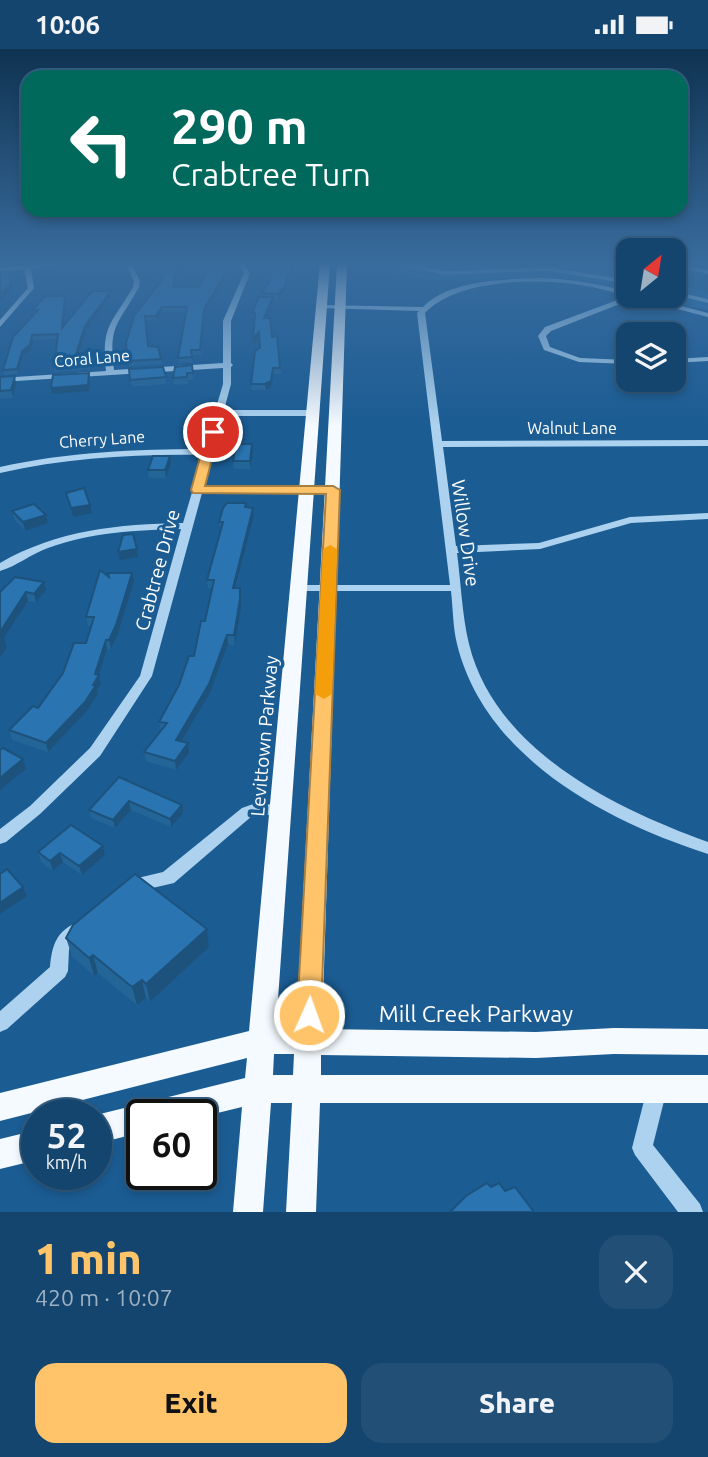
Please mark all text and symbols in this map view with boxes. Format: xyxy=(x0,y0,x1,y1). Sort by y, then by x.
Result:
text: 10:06 xyxy=(35,10,100,39)
icon: left xyxy=(56,98,147,189)
text: 290 m xyxy=(171,98,308,153)
text: Crabtree Turn xyxy=(171,156,371,192)
north arrow xyxy=(616,238,686,308)
map controls xyxy=(616,238,686,392)
button: layers xyxy=(616,322,686,392)
street label: Coral Lane xyxy=(54,346,130,370)
pin xyxy=(183,402,243,462)
icon: arrive xyxy=(194,413,232,451)
street label: Walnut Lane xyxy=(527,419,617,437)
street label: Cherry Lane xyxy=(58,427,146,451)
street label: Willow Drive xyxy=(448,478,484,588)
street label: Crabtree Drive xyxy=(130,507,184,633)
street label: Levittown Parkway xyxy=(246,655,282,817)
position arrow xyxy=(272,978,346,1052)
street label: Mill Creek Parkway xyxy=(379,1001,573,1026)
speed limit sign: 60 xyxy=(126,1099,217,1190)
text: 52 xyxy=(47,1115,86,1155)
text: km/h xyxy=(46,1152,87,1172)
text: 1 min xyxy=(35,1235,142,1282)
button: close xyxy=(599,1235,673,1309)
text: 420 m · 10:07 xyxy=(35,1285,173,1310)
button: Exit xyxy=(35,1363,347,1443)
button: Share xyxy=(361,1363,673,1443)

